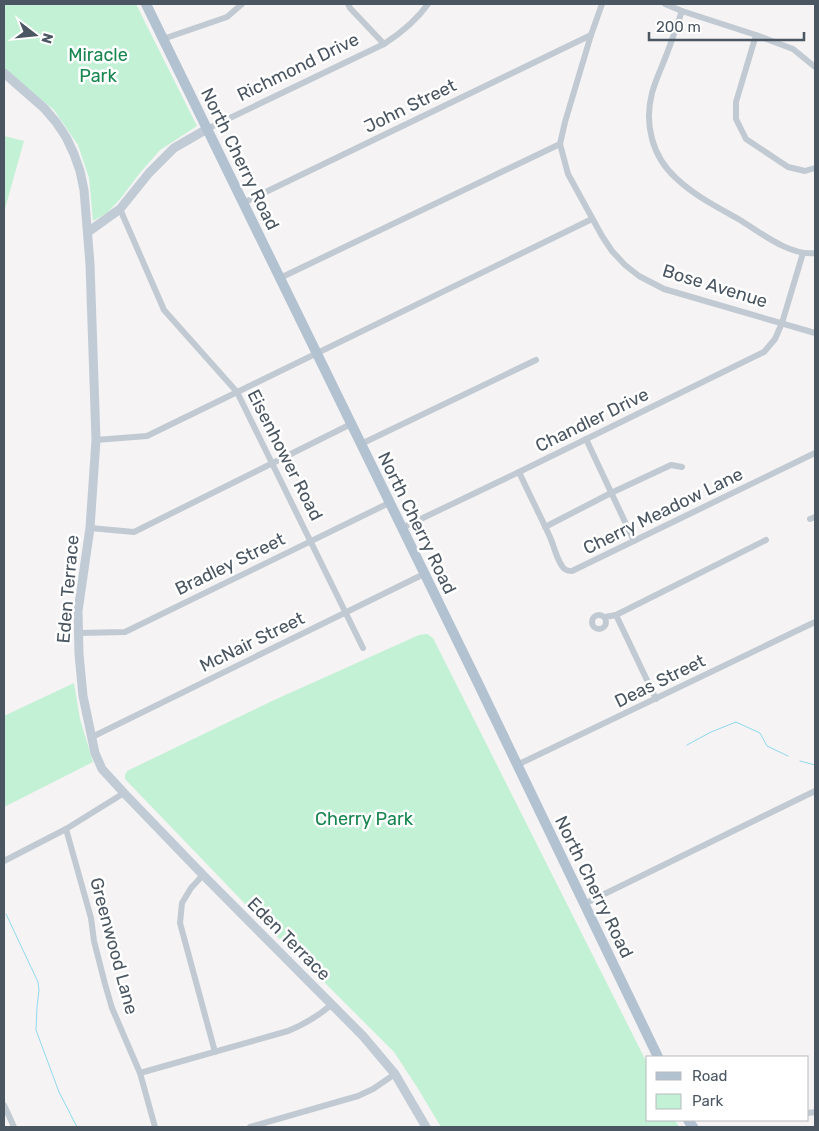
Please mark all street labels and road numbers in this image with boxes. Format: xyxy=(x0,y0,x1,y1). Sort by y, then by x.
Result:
street label: Richmond Drive xyxy=(234,28,362,106)
street label: John Street xyxy=(360,74,460,138)
street label: North Cherry Road xyxy=(196,84,284,234)
street label: Bose Avenue xyxy=(660,260,770,312)
street label: Chandler Drive xyxy=(532,383,652,457)
street label: Eisenhower Road xyxy=(242,386,328,524)
street label: North Cherry Road xyxy=(373,448,461,598)
street label: Cherry Meadow Lane xyxy=(579,463,747,559)
street label: Bradley Street xyxy=(172,528,288,600)
street label: Eden Terrace xyxy=(52,534,84,644)
street label: McNair Street xyxy=(196,607,308,677)
street label: Deas Street xyxy=(611,650,709,712)
street label: North Cherry Road xyxy=(550,812,638,962)
street label: Greenwood Lane xyxy=(85,875,143,1017)
street label: Eden Terrace xyxy=(243,893,335,985)

